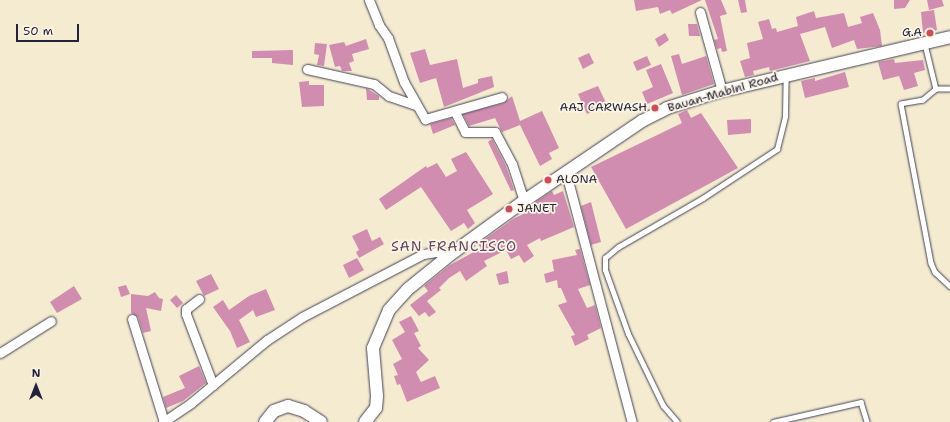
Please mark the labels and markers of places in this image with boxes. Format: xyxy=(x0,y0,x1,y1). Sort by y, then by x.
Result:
place label: G.A xyxy=(902,26,922,40)
marker: G.A xyxy=(925,28,935,38)
place label: AAJ CARWASH xyxy=(560,101,647,115)
marker: AAJ CARWASH xyxy=(650,103,660,113)
place label: ALONA xyxy=(556,173,597,187)
marker: ALONA xyxy=(543,175,553,185)
place label: JANET xyxy=(517,202,557,216)
marker: JANET xyxy=(504,204,514,214)

